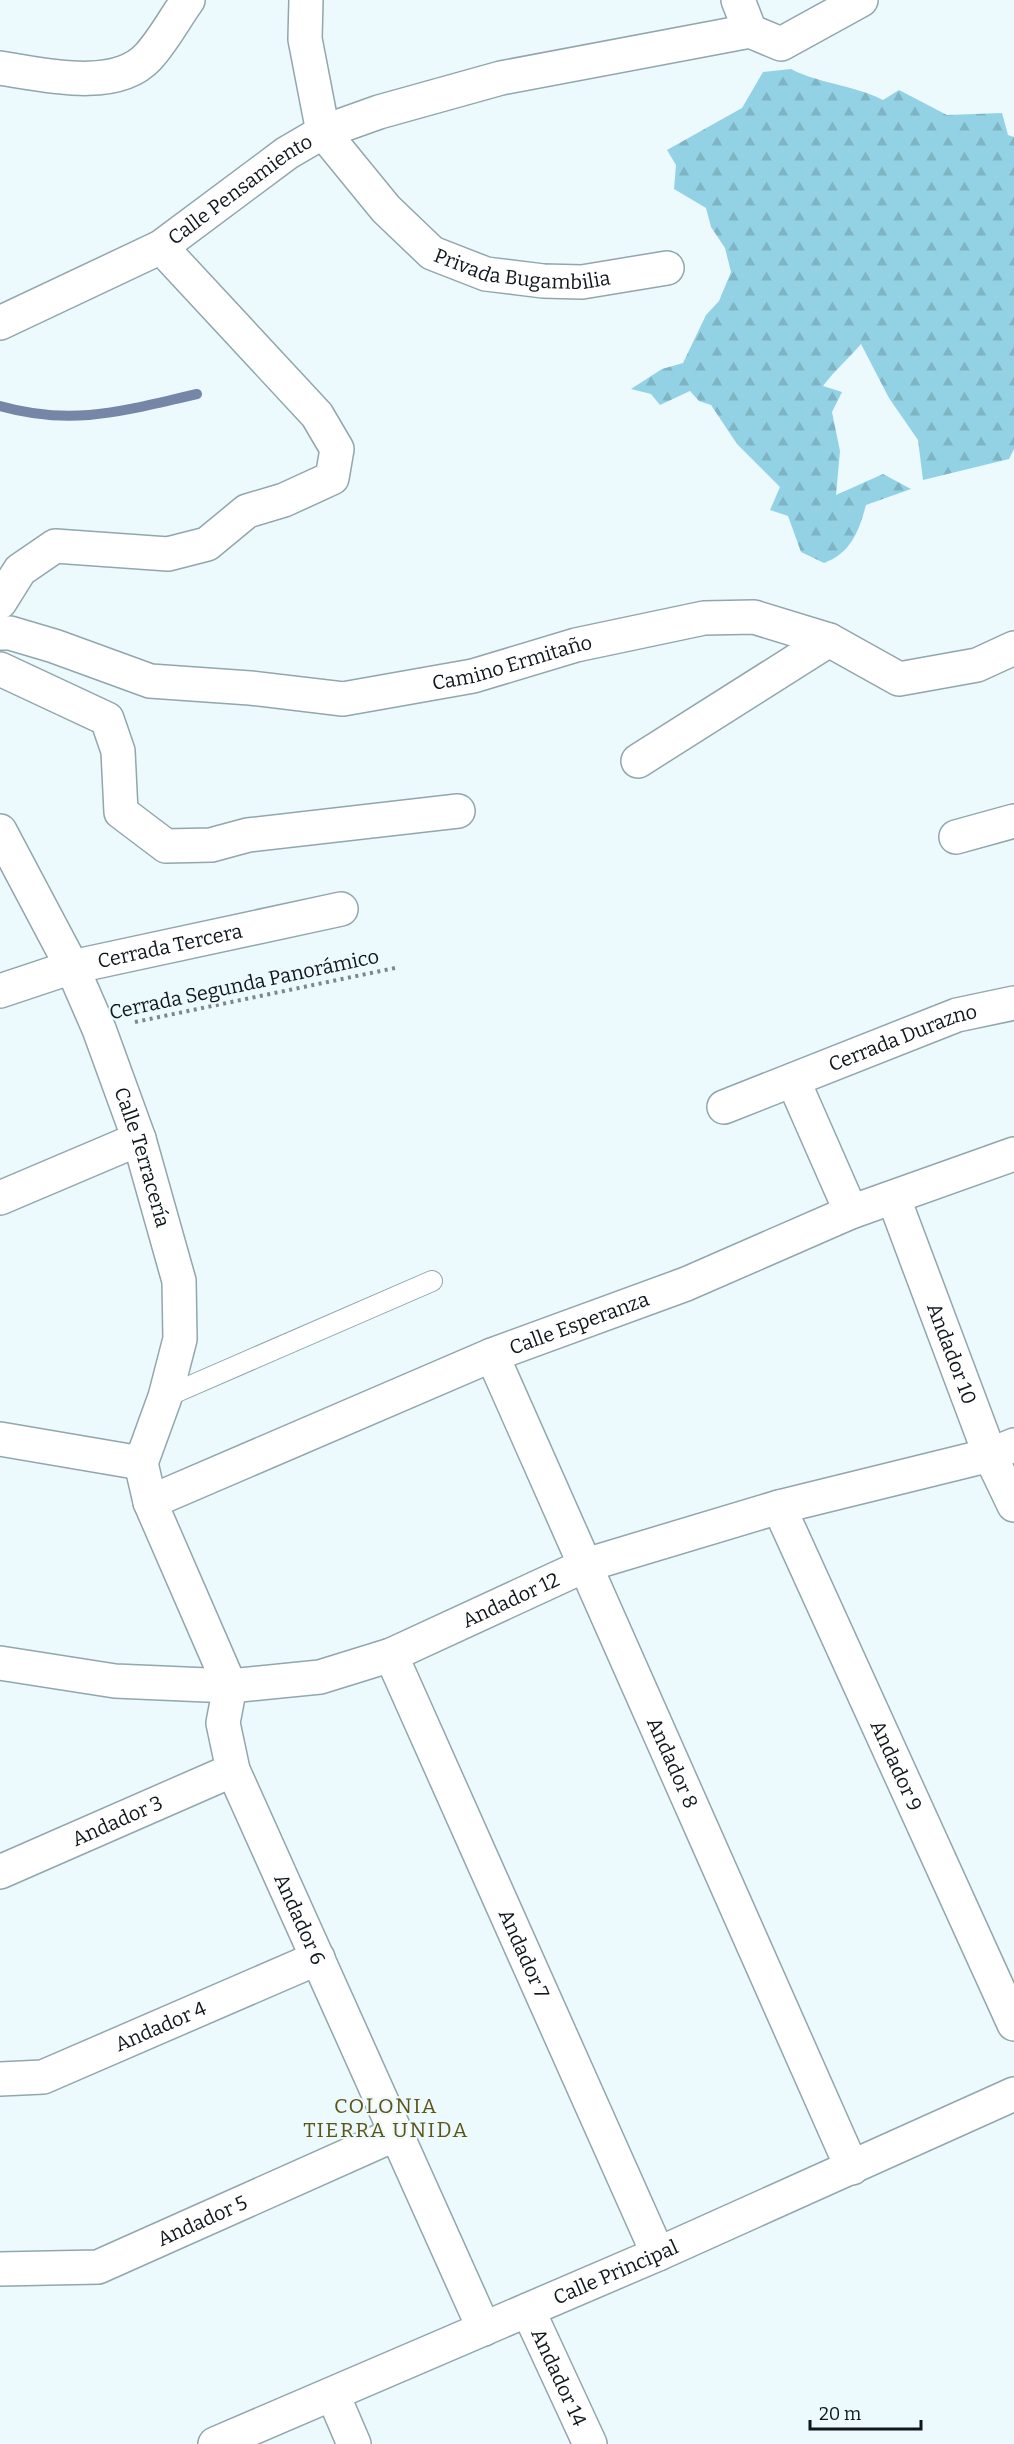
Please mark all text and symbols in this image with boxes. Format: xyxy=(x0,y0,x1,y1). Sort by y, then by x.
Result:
street label: Calle Pensamiento xyxy=(163,129,317,250)
street label: Privada Bugambilia xyxy=(431,243,612,294)
street label: Camino Ermitaño xyxy=(430,630,594,695)
street label: Cerrada Tercera xyxy=(95,919,245,973)
street label: Cerrada Segunda Panorámico xyxy=(107,944,381,1024)
street label: Cerrada Durazno xyxy=(825,999,979,1077)
street label: Calle Terracería xyxy=(109,1084,175,1230)
street label: Calle Esperanza xyxy=(506,1287,652,1360)
street label: Andador 10 xyxy=(922,1300,982,1407)
street label: Andador 12 xyxy=(458,1567,563,1633)
street label: Andador 8 xyxy=(642,1713,703,1812)
street label: Andador 9 xyxy=(866,1716,928,1815)
street label: Andador 3 xyxy=(68,1790,166,1851)
street label: Andador 6 xyxy=(269,1870,331,1968)
street label: Andador 7 xyxy=(494,1905,554,2002)
street label: Andador 4 xyxy=(111,1996,210,2056)
district label: COLONIA TIERRA UNIDA xyxy=(303,2093,469,2143)
street label: Andador 5 xyxy=(153,2190,251,2251)
street label: Calle Principal xyxy=(550,2234,682,2309)
street label: Andador 14 xyxy=(526,2324,592,2430)
scale bar xyxy=(810,2393,921,2431)
text: 20 m xyxy=(819,2403,861,2425)

